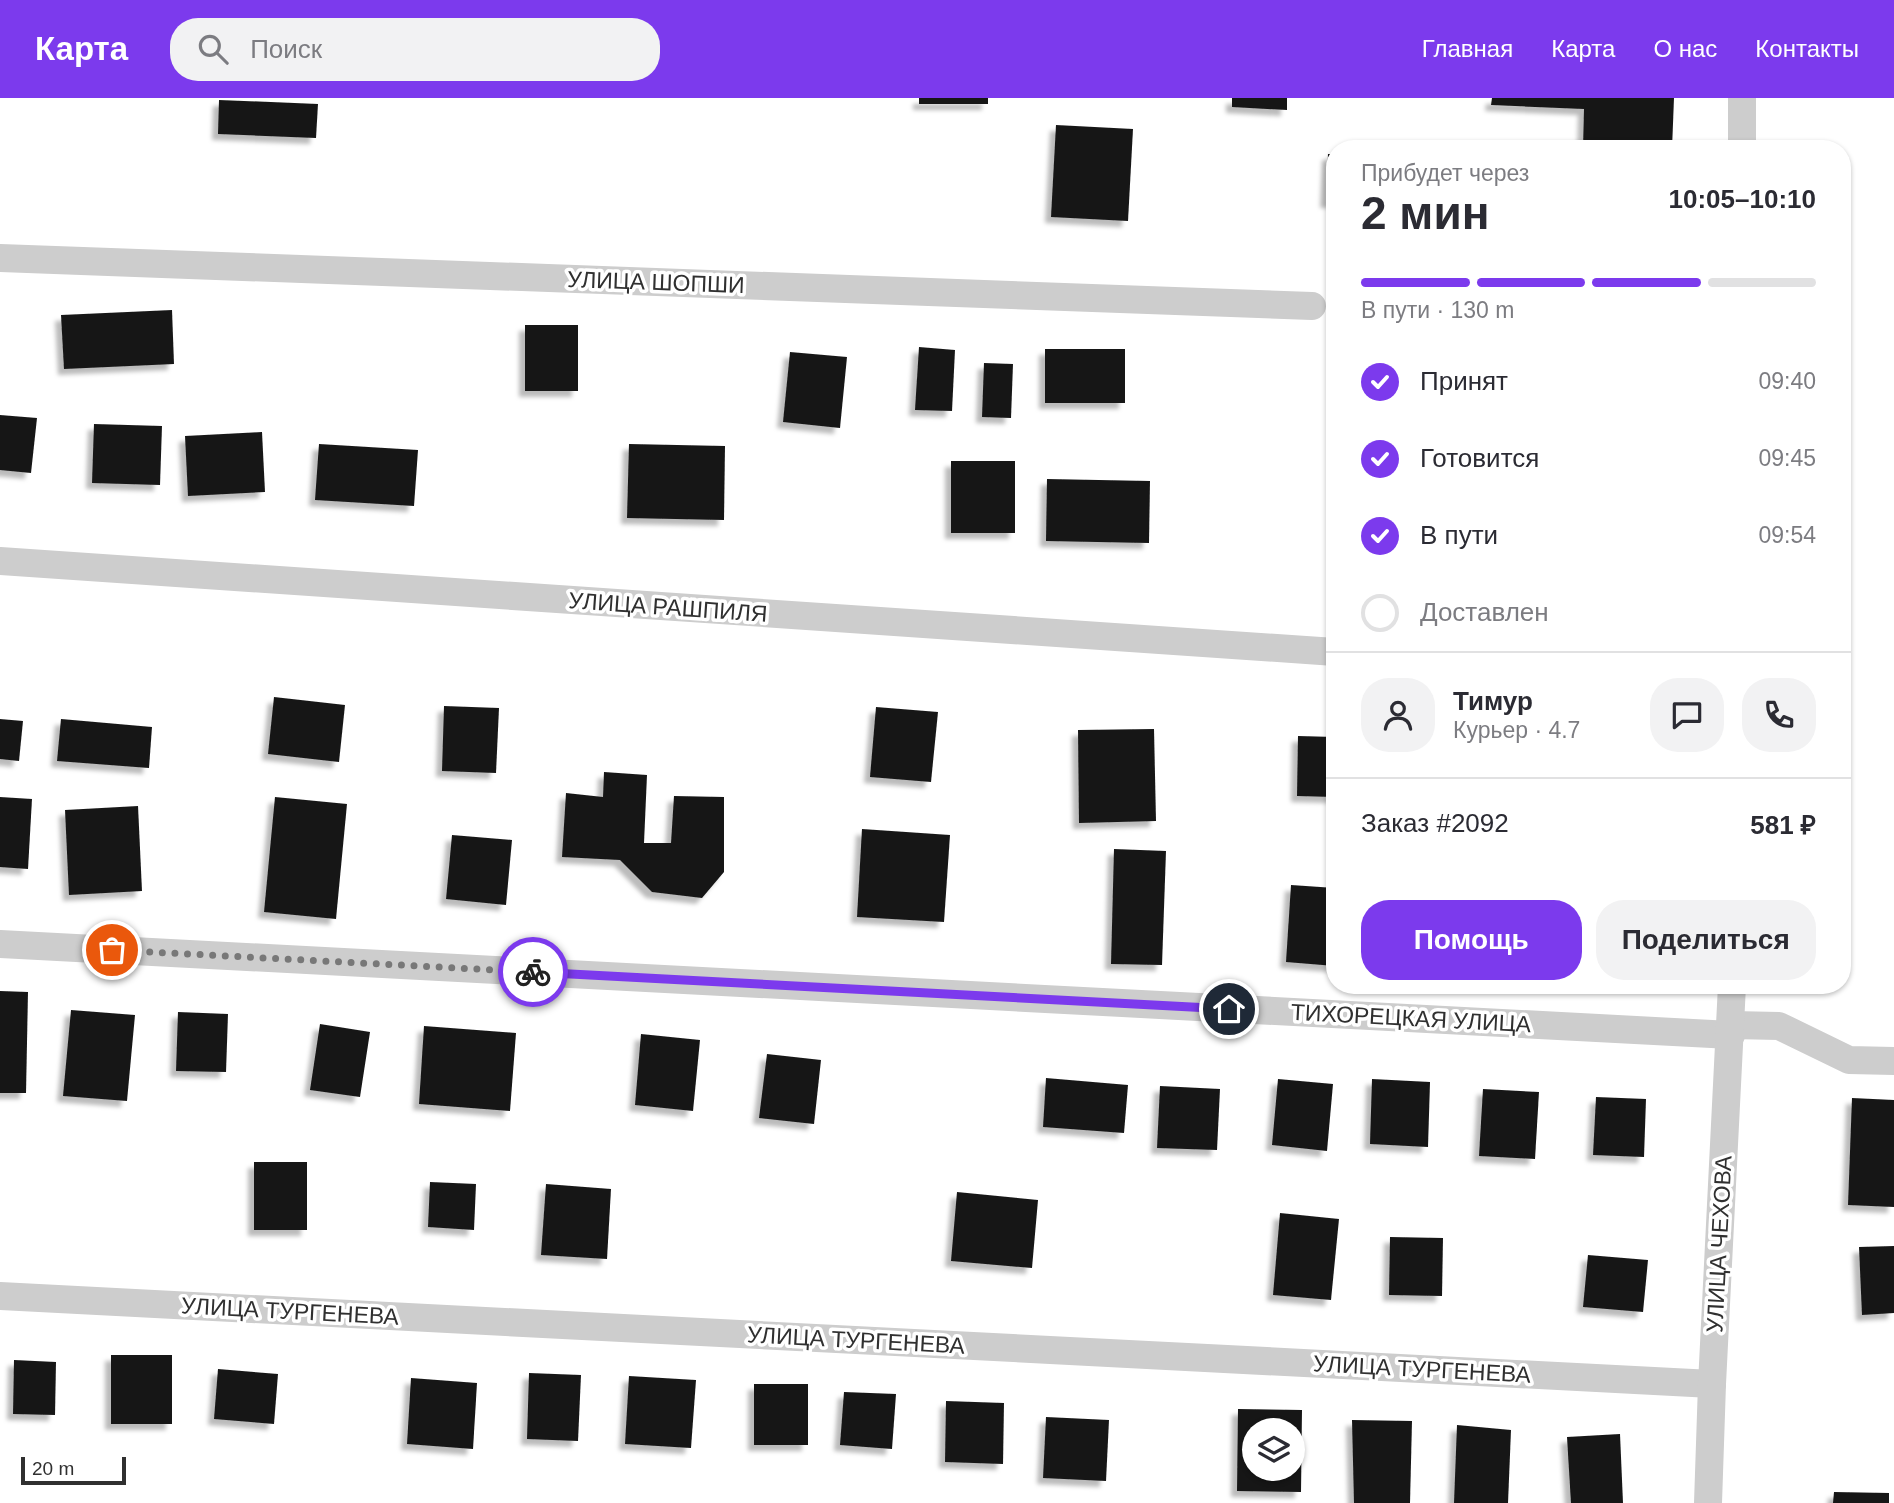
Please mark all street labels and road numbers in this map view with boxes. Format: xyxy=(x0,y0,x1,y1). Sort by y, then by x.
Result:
street label: УЛИЦА ШОПШИ xyxy=(567,266,745,298)
street label: УЛИЦА РАШПИЛЯ xyxy=(568,587,768,627)
street label: ТИХОРЕЦКАЯ УЛИЦА xyxy=(1290,999,1532,1037)
street label: УЛИЦА ЧЕХОВА xyxy=(1701,1154,1737,1333)
street label: УЛИЦА ТУРГЕНЕВА xyxy=(181,1292,400,1330)
street label: УЛИЦА ТУРГЕНЕВА xyxy=(747,1321,966,1359)
street label: УЛИЦА ТУРГЕНЕВА xyxy=(1313,1350,1532,1388)

